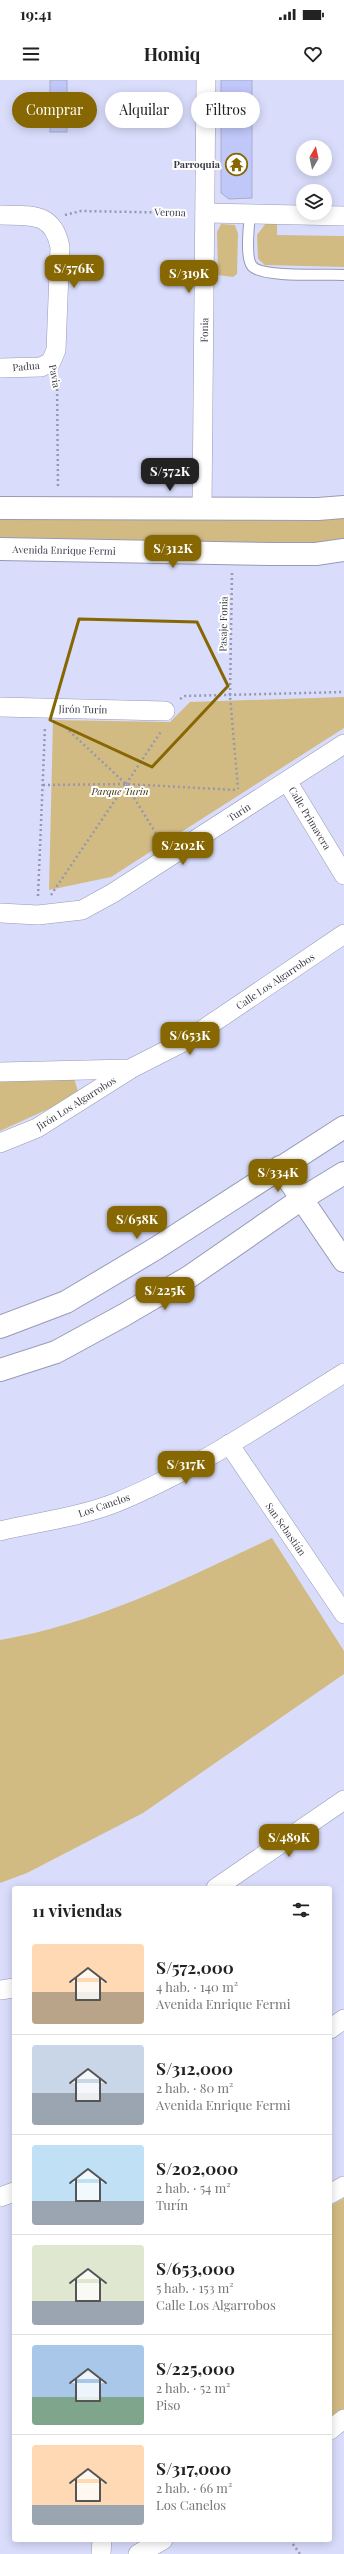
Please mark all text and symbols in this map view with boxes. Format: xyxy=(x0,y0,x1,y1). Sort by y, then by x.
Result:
text: 19:41 xyxy=(20,4,52,24)
text: Homiq xyxy=(144,42,200,66)
icon: menu xyxy=(20,43,42,65)
icon: heart xyxy=(302,43,324,65)
chip: Comprar xyxy=(12,92,97,128)
chip: Alquilar xyxy=(105,92,183,128)
chip: Filtros xyxy=(191,92,260,128)
north arrow xyxy=(296,140,332,176)
map controls xyxy=(296,140,332,220)
temple icon: Parroquia xyxy=(223,151,249,177)
place label: Parroquia xyxy=(173,157,221,171)
button: layers xyxy=(296,184,332,220)
street label: Verona xyxy=(153,205,186,219)
pin: S/576K xyxy=(41,255,107,289)
text: S/576K xyxy=(54,259,94,276)
pin: S/319K xyxy=(156,260,222,294)
text: S/319K xyxy=(169,264,209,281)
street label: Fonia xyxy=(197,317,211,343)
street label: Padua xyxy=(12,358,40,374)
street label: Pavia xyxy=(46,363,64,389)
pin: S/572K xyxy=(137,458,203,492)
text: S/572K xyxy=(150,462,190,479)
pin: S/312K xyxy=(140,535,206,569)
text: S/312K xyxy=(153,539,193,556)
street label: Avenida Enrique Fermi xyxy=(11,542,116,558)
street label: Pasaje Fonia xyxy=(216,596,230,652)
street label: Jirón Turín xyxy=(57,702,108,716)
park label: Parque Turin xyxy=(90,784,149,798)
street label: Calle Primavera xyxy=(286,784,334,852)
street label: Turín xyxy=(225,799,253,825)
pin: S/202K xyxy=(150,832,216,866)
text: S/202K xyxy=(161,836,205,853)
street label: Calle Los Algarrobos xyxy=(233,949,317,1013)
pin: S/653K xyxy=(157,1022,223,1056)
text: S/653K xyxy=(169,1026,211,1043)
street label: Jirón Los Algarrobos xyxy=(33,1073,118,1134)
pin: S/334K xyxy=(245,1159,311,1193)
text: S/334K xyxy=(258,1163,298,1180)
pin: S/658K xyxy=(104,1206,170,1240)
text: S/658K xyxy=(116,1210,158,1227)
pin: S/225K xyxy=(132,1277,198,1311)
text: S/225K xyxy=(145,1281,185,1298)
pin: S/317K xyxy=(153,1451,219,1485)
text: S/317K xyxy=(167,1455,205,1472)
street label: Los Canelos xyxy=(76,1490,132,1520)
street label: San Sebastián xyxy=(263,1500,309,1558)
pin: S/489K xyxy=(256,1824,322,1858)
text: S/489K xyxy=(268,1828,310,1845)
text: 11 viviendas xyxy=(32,1899,122,1921)
icon: filters xyxy=(290,1899,312,1921)
text: S/572,000 xyxy=(156,1956,234,1978)
icon: home xyxy=(64,1960,112,2008)
text: 4 hab. · 140 m² xyxy=(156,1978,238,1995)
text: Avenida Enrique Fermi xyxy=(156,1995,290,2012)
text: S/312,000 xyxy=(156,2057,233,2079)
icon: home xyxy=(64,2061,112,2109)
text: 2 hab. · 80 m² xyxy=(156,2079,233,2096)
text: Avenida Enrique Fermi xyxy=(156,2096,290,2113)
text: S/202,000 xyxy=(156,2157,238,2179)
icon: home xyxy=(64,2161,112,2209)
text: 2 hab. · 54 m² xyxy=(156,2179,231,2196)
text: Turín xyxy=(156,2196,188,2213)
text: S/653,000 xyxy=(156,2257,235,2279)
icon: home xyxy=(64,2261,112,2309)
text: 5 hab. · 153 m² xyxy=(156,2279,234,2296)
text: Calle Los Algarrobos xyxy=(156,2296,276,2313)
text: S/225,000 xyxy=(156,2357,235,2379)
icon: home xyxy=(64,2361,112,2409)
text: 2 hab. · 52 m² xyxy=(156,2379,231,2396)
text: Piso xyxy=(156,2396,180,2413)
text: S/317,000 xyxy=(156,2457,231,2479)
icon: home xyxy=(64,2461,112,2509)
text: 2 hab. · 66 m² xyxy=(156,2479,232,2496)
text: Los Canelos xyxy=(156,2496,226,2513)

